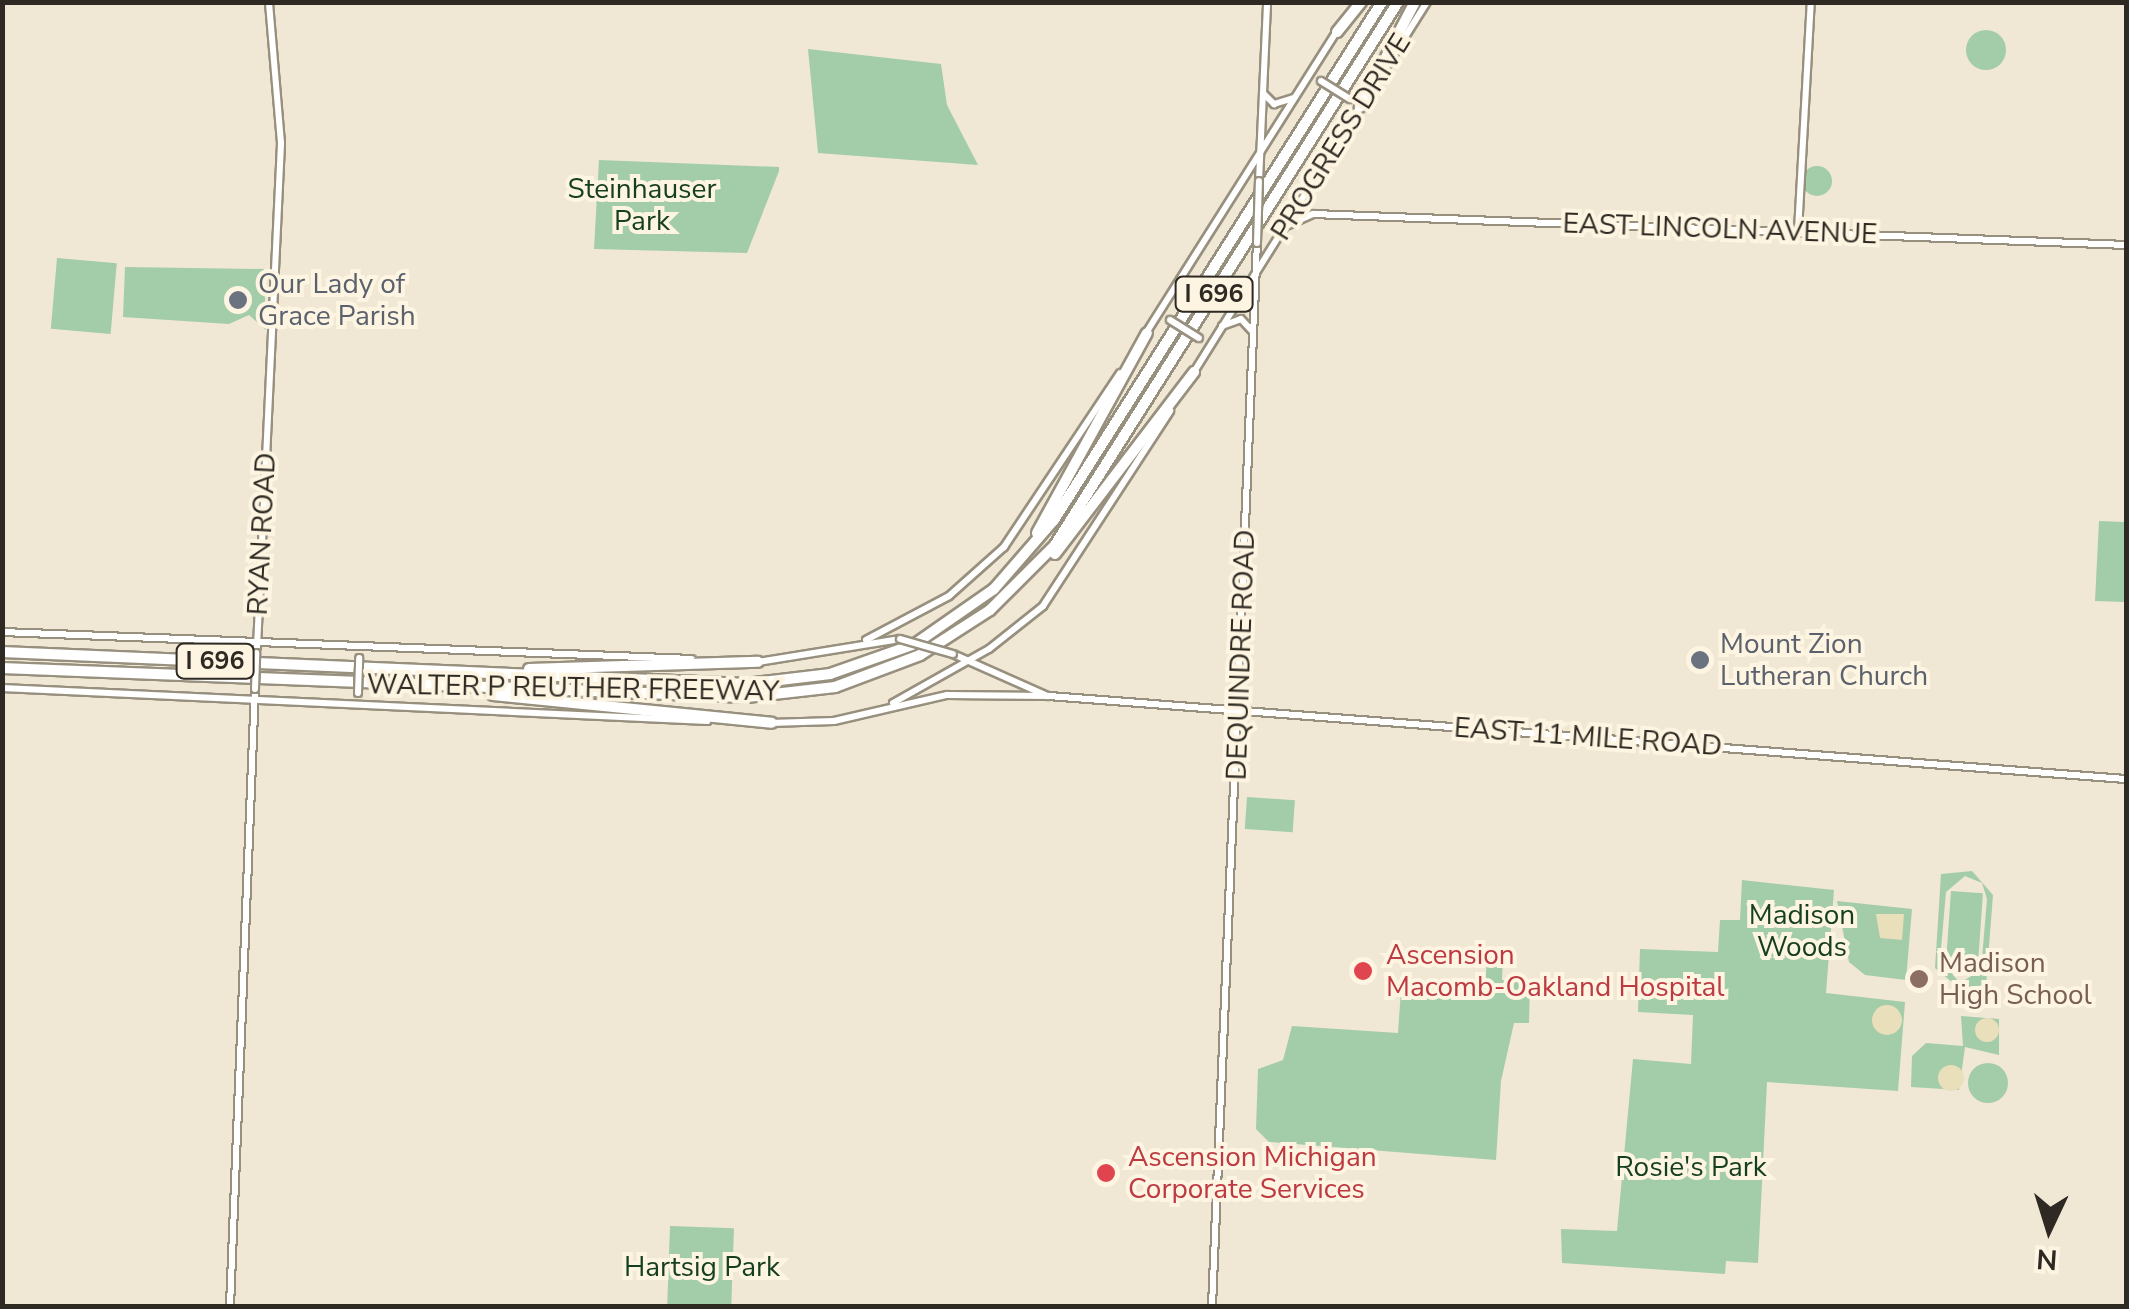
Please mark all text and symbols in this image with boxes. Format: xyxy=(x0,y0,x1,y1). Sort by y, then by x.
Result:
street label: PROGRESS DRIVE xyxy=(1264,28,1418,246)
park label: Steinhauser Park xyxy=(568,172,716,238)
street label: EAST LINCOLN AVENUE xyxy=(1562,207,1878,251)
place label: Our Lady of Grace Parish xyxy=(258,267,416,333)
road number: I 696 xyxy=(1174,274,1254,314)
marker: Our Lady of Grace Parish xyxy=(227,289,249,311)
street label: RYAN ROAD xyxy=(241,452,283,616)
street label: DEQUINDRE ROAD xyxy=(1220,529,1262,781)
place label: Mount Zion Lutheran Church xyxy=(1720,627,1928,693)
road number: I 696 xyxy=(175,641,255,681)
marker: Mount Zion Lutheran Church xyxy=(1689,649,1711,671)
street label: WALTER P REUTHER FREEWAY xyxy=(367,668,779,708)
street label: EAST 11 MILE ROAD xyxy=(1453,711,1723,763)
park label: Madison Woods xyxy=(1749,898,1855,964)
place label: Ascension Macomb-Oakland Hospital xyxy=(1386,938,1725,1004)
place label: Madison High School xyxy=(1939,946,2092,1012)
marker: Ascension Macomb-Oakland Hospital xyxy=(1350,958,1376,984)
marker: Madison High School xyxy=(1908,968,1930,990)
place label: Ascension Michigan Corporate Services xyxy=(1128,1140,1377,1206)
park label: Rosie's Park xyxy=(1615,1150,1767,1184)
marker: Ascension Michigan Corporate Services xyxy=(1093,1160,1119,1186)
north arrow xyxy=(1999,1179,2099,1279)
text: N xyxy=(2035,1239,2059,1279)
park label: Hartsig Park xyxy=(624,1250,780,1284)

